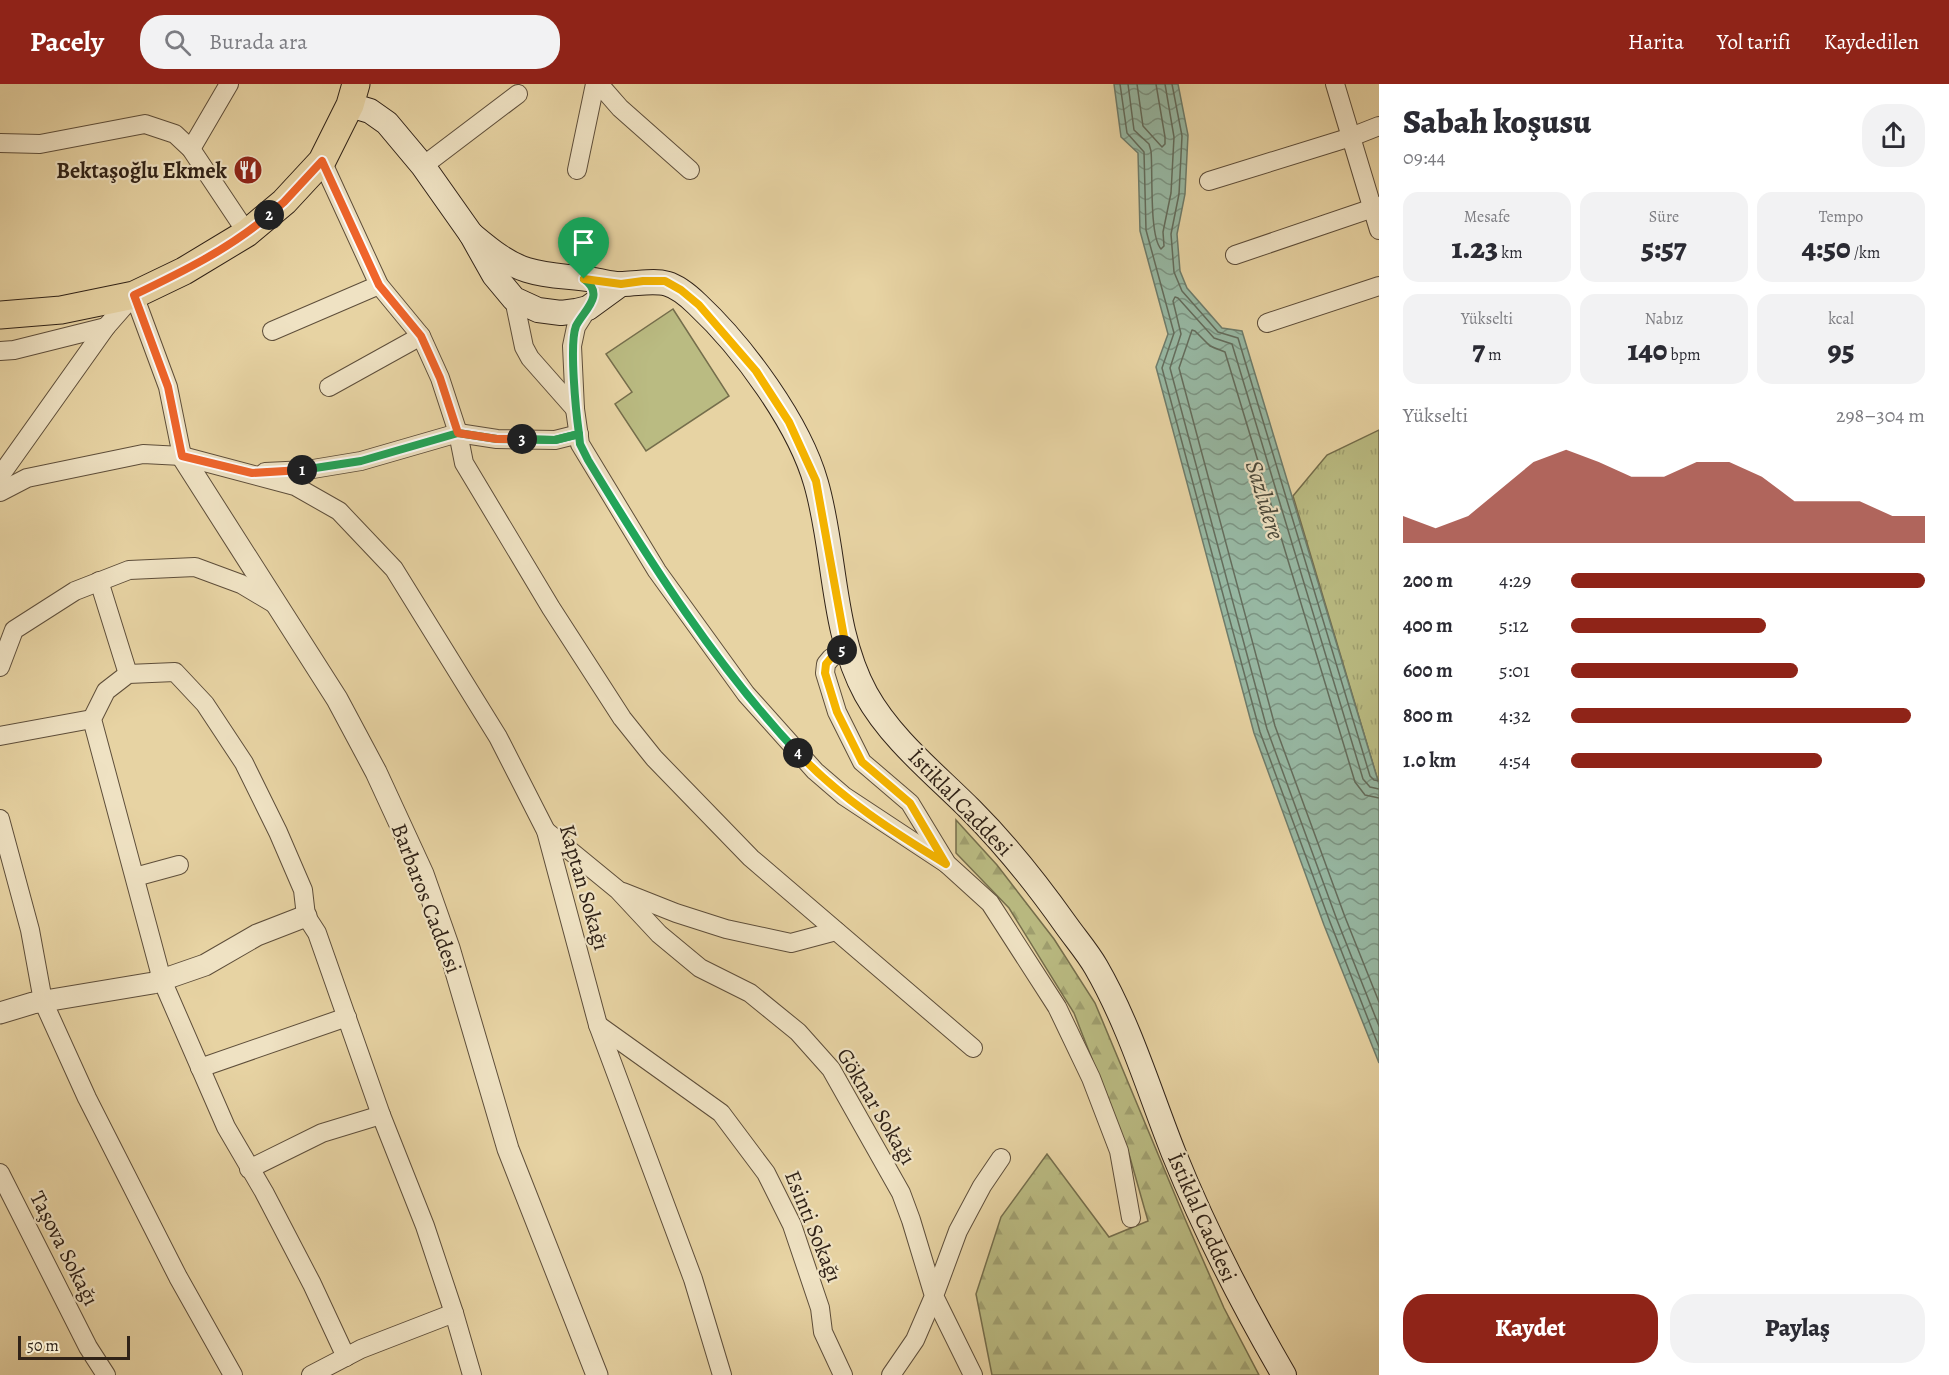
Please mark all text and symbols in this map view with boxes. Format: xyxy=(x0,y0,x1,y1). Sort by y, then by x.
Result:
search box xyxy=(140,15,560,69)
text: Pacely xyxy=(30,23,104,61)
icon: search xyxy=(161,26,194,59)
text: Burada ara xyxy=(209,27,308,57)
text: Harita xyxy=(1628,28,1684,56)
text: Yol tarifi xyxy=(1717,28,1791,56)
text: Kaydedilen xyxy=(1824,28,1919,56)
text: Sabah koşusu xyxy=(1403,99,1591,144)
button: share xyxy=(1862,104,1925,167)
text: 09:44 xyxy=(1403,144,1446,171)
restaurant icon: Bektaşoğlu Ekmek xyxy=(232,154,264,186)
place label: Bektaşoğlu Ekmek xyxy=(56,156,228,186)
pin: 2 xyxy=(254,200,284,230)
text: 2 xyxy=(265,204,273,226)
text: Mesafe xyxy=(1464,206,1510,228)
text: Süre xyxy=(1649,206,1679,228)
text: Tempo xyxy=(1819,206,1863,228)
pin xyxy=(558,217,609,279)
icon: arrive xyxy=(567,226,600,259)
text: 1.23 xyxy=(1452,228,1498,268)
text: 5:57 xyxy=(1641,228,1687,268)
text: 4:50 xyxy=(1802,228,1851,268)
text: km xyxy=(1498,242,1522,264)
text: /km xyxy=(1851,242,1880,264)
text: Yükselti xyxy=(1461,308,1513,330)
text: Nabız xyxy=(1645,308,1683,330)
text: kcal xyxy=(1828,308,1854,330)
text: 7 xyxy=(1472,330,1485,370)
text: 140 xyxy=(1627,330,1667,370)
text: 95 xyxy=(1828,330,1854,370)
text: m xyxy=(1485,344,1502,366)
text: bpm xyxy=(1667,344,1701,366)
text: Yükselti xyxy=(1403,402,1468,429)
text: 298–304 m xyxy=(1836,402,1925,429)
pin: 3 xyxy=(507,424,537,454)
text: 3 xyxy=(519,428,525,450)
pin: 1 xyxy=(287,455,317,485)
water label: Sazlıdere xyxy=(1238,457,1292,544)
text: 1 xyxy=(299,459,305,481)
text: 200 m xyxy=(1403,567,1453,594)
text: 4:29 xyxy=(1499,567,1531,594)
text: 400 m xyxy=(1403,612,1453,639)
text: 5:12 xyxy=(1499,612,1529,639)
pin: 5 xyxy=(827,635,857,665)
text: 5 xyxy=(839,639,845,661)
text: 600 m xyxy=(1403,657,1453,684)
text: 5:01 xyxy=(1499,657,1530,684)
text: 800 m xyxy=(1403,702,1453,729)
text: 4:32 xyxy=(1499,702,1531,729)
pin: 4 xyxy=(783,738,813,768)
text: 4 xyxy=(794,742,802,764)
street label: İstiklal Caddesi xyxy=(901,742,1019,863)
text: 1.0 km xyxy=(1403,747,1456,774)
text: 4:54 xyxy=(1499,747,1530,774)
street label: Barbaros Caddesi xyxy=(384,819,468,978)
street label: Kaptan Sokağı xyxy=(552,821,616,954)
street label: Göknar Sokağı xyxy=(829,1042,923,1171)
street label: İstiklal Caddesi xyxy=(1160,1148,1244,1287)
street label: Esinti Sokağı xyxy=(777,1166,849,1287)
street label: Taşova Sokağı xyxy=(22,1186,106,1311)
button: Kaydet xyxy=(1403,1294,1658,1363)
button: Paylaş xyxy=(1670,1294,1925,1363)
scale bar xyxy=(18,1333,130,1360)
text: 50 m xyxy=(27,1335,59,1357)

